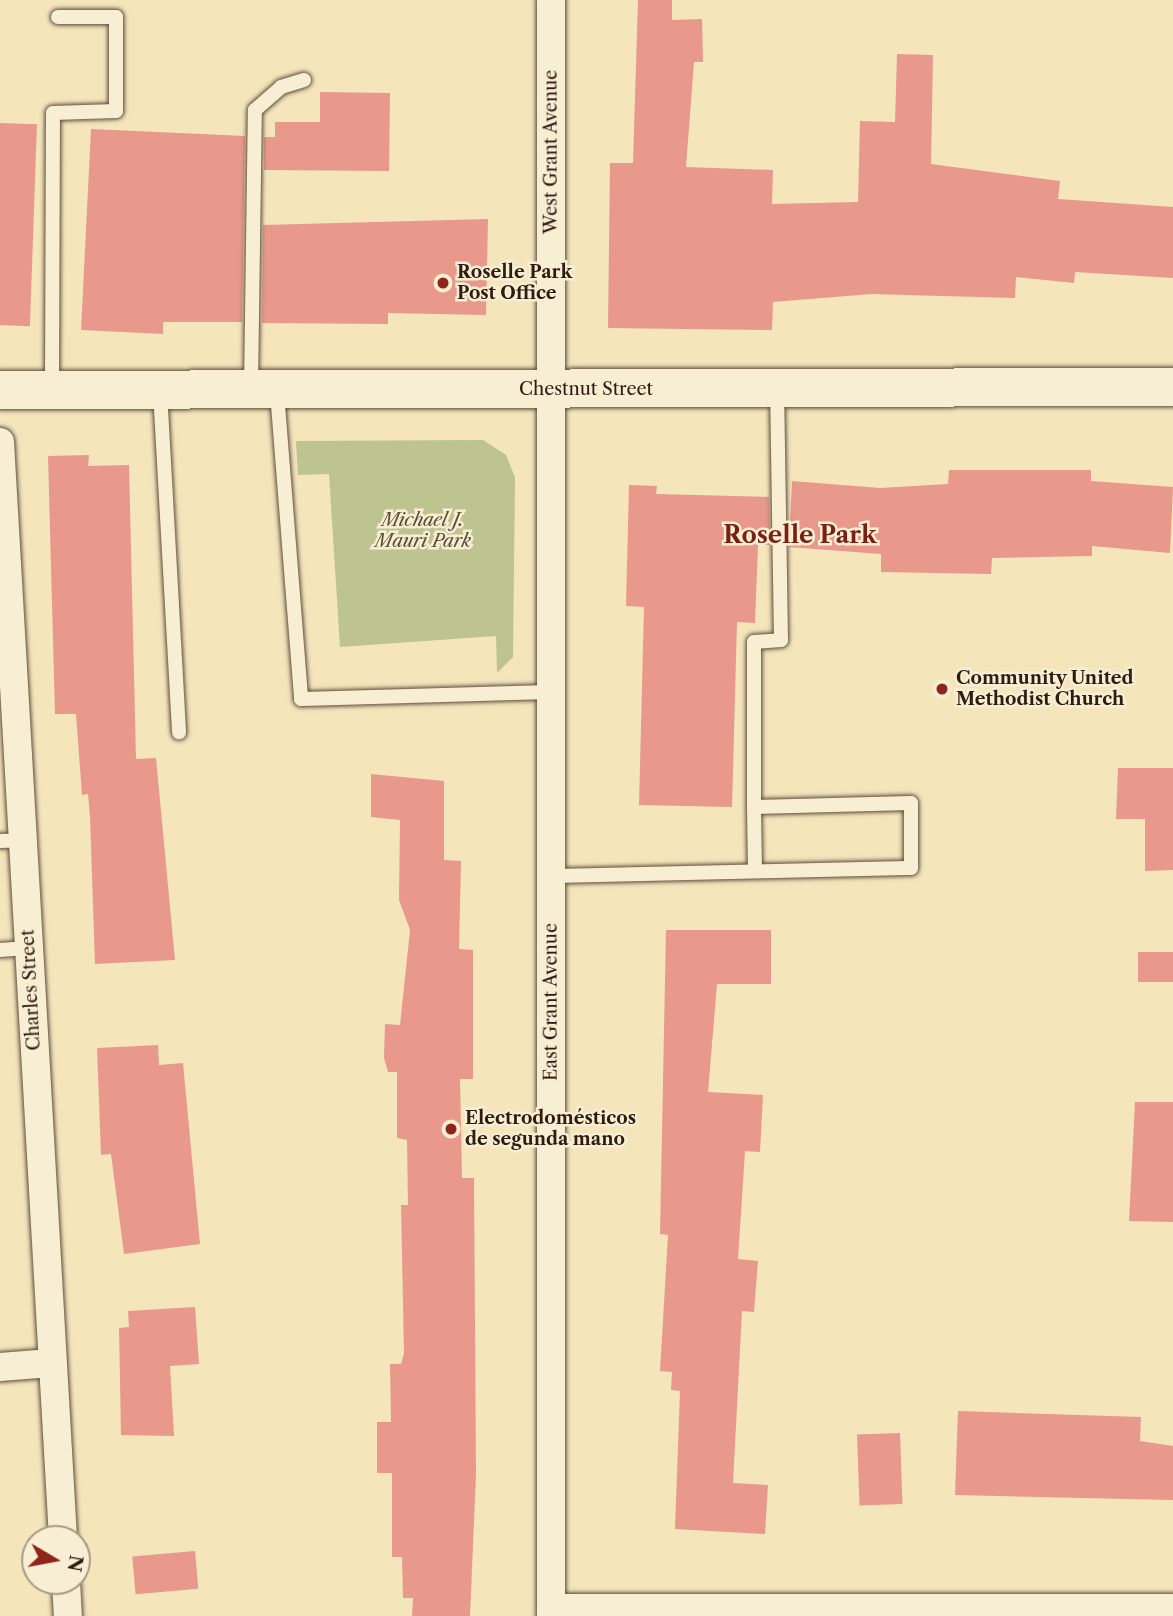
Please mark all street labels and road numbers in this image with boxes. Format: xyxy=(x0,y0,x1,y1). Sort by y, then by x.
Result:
street label: West Grant Avenue xyxy=(540,69,562,235)
street label: Chestnut Street xyxy=(519,378,653,400)
street label: East Grant Avenue xyxy=(540,923,562,1081)
street label: Charles Street xyxy=(17,929,45,1051)

